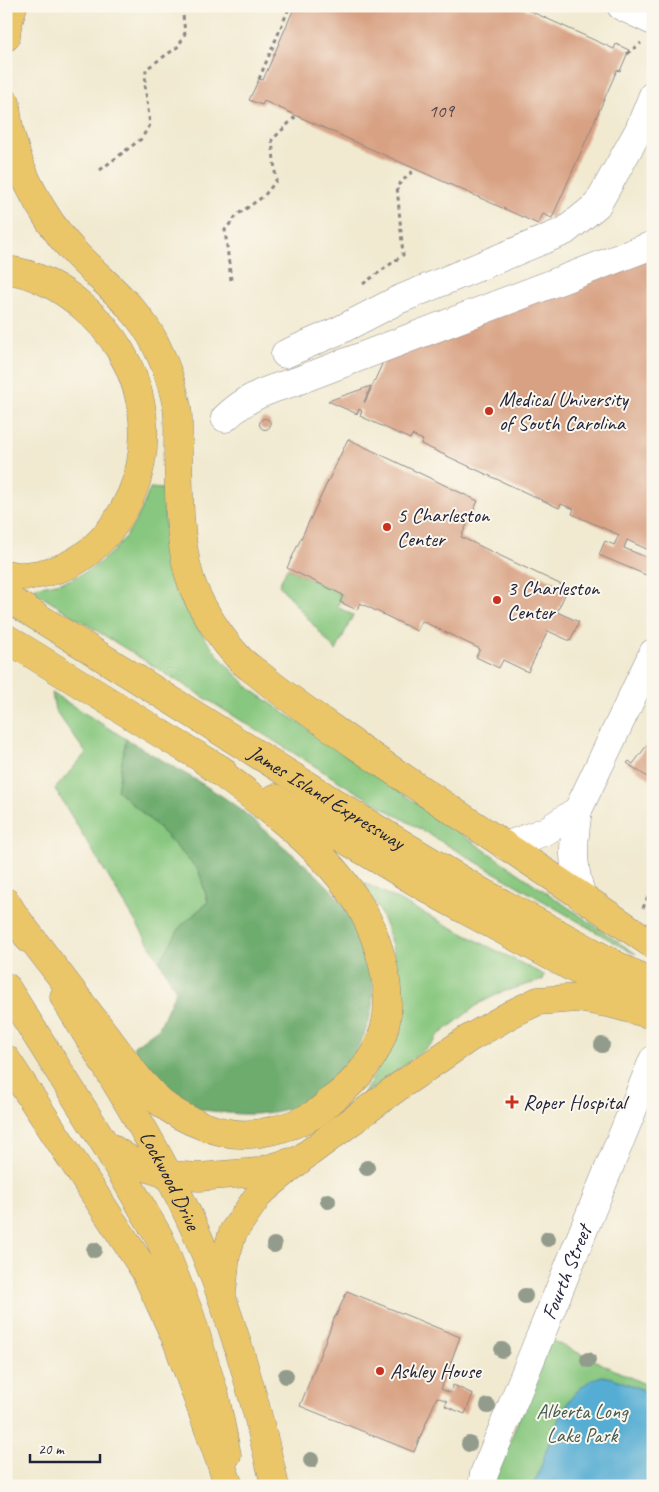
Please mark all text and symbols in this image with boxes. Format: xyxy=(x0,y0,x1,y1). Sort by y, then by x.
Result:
house number: 109 xyxy=(428,99,455,123)
place label: Medical University of South Carolina xyxy=(499,386,630,436)
marker: Medical University of South Carolina xyxy=(483,405,495,417)
place label: 5 Charleston Center xyxy=(397,502,491,552)
marker: 5 Charleston Center xyxy=(381,521,393,533)
place label: 3 Charleston Center xyxy=(507,575,601,625)
marker: 3 Charleston Center xyxy=(491,594,503,606)
street label: James Island Expressway xyxy=(243,739,411,856)
place label: Roper Hospital xyxy=(523,1089,630,1115)
marker: Roper Hospital xyxy=(505,1095,519,1109)
street label: Lockwood Drive xyxy=(134,1126,207,1235)
street label: Fourth Street xyxy=(536,1219,598,1323)
place label: Ashley House xyxy=(390,1358,483,1384)
marker: Ashley House xyxy=(374,1365,386,1377)
park label: Alberta Long Lake Park xyxy=(536,1398,629,1448)
scale bar xyxy=(30,1432,100,1464)
text: 20 m xyxy=(38,1440,65,1459)

